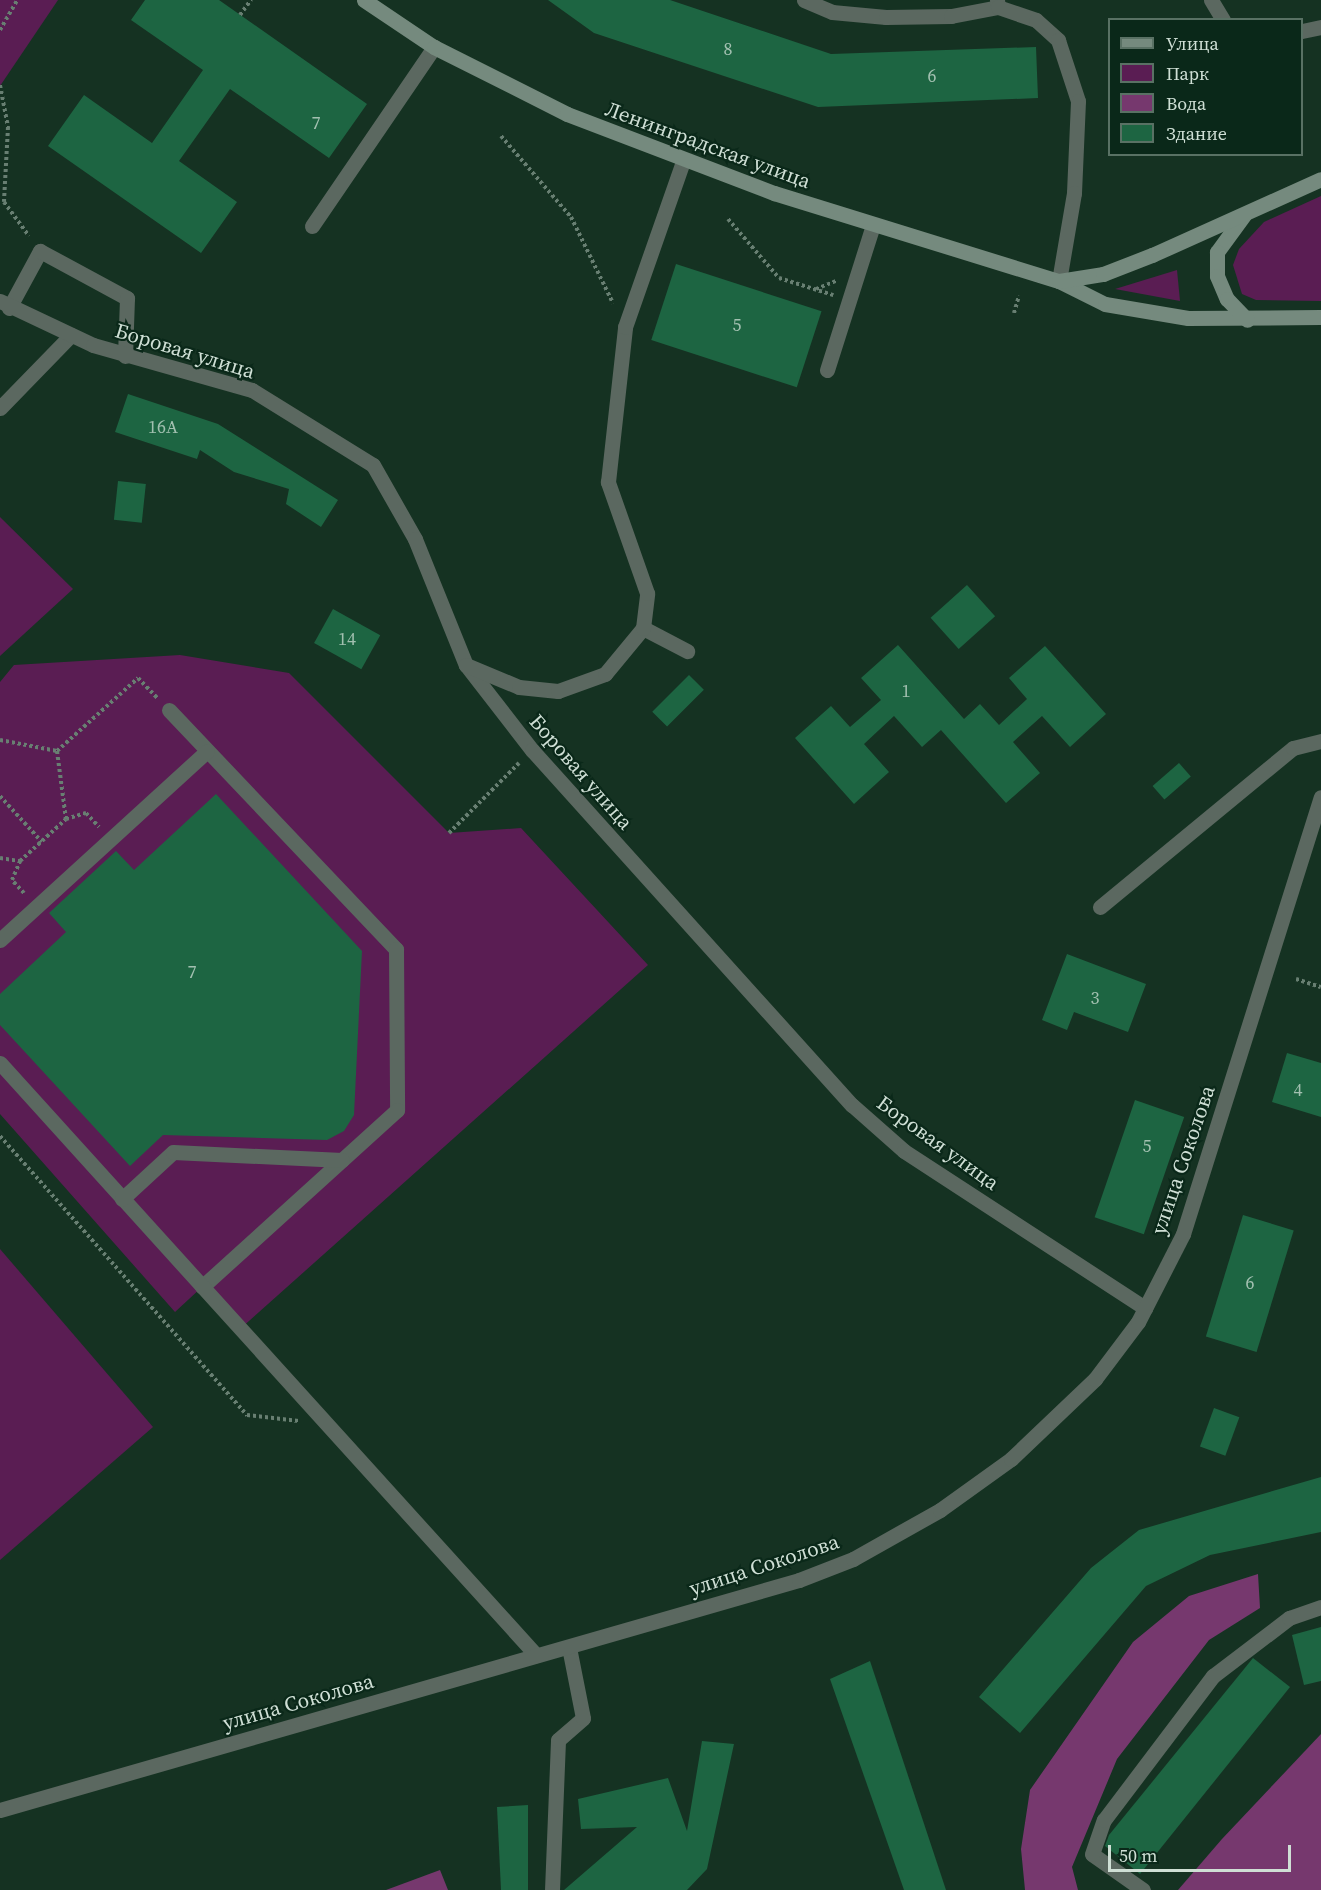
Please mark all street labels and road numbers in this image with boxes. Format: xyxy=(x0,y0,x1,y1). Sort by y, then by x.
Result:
street label: Ленинградская улица xyxy=(602,96,814,194)
street label: Боровая улица xyxy=(112,318,258,384)
street label: Боровая улица xyxy=(524,709,638,835)
street label: улица Соколова xyxy=(1146,1082,1220,1238)
street label: Боровая улица xyxy=(872,1090,1004,1196)
street label: улица Соколова xyxy=(686,1529,842,1601)
street label: улица Соколова xyxy=(220,1668,376,1736)

